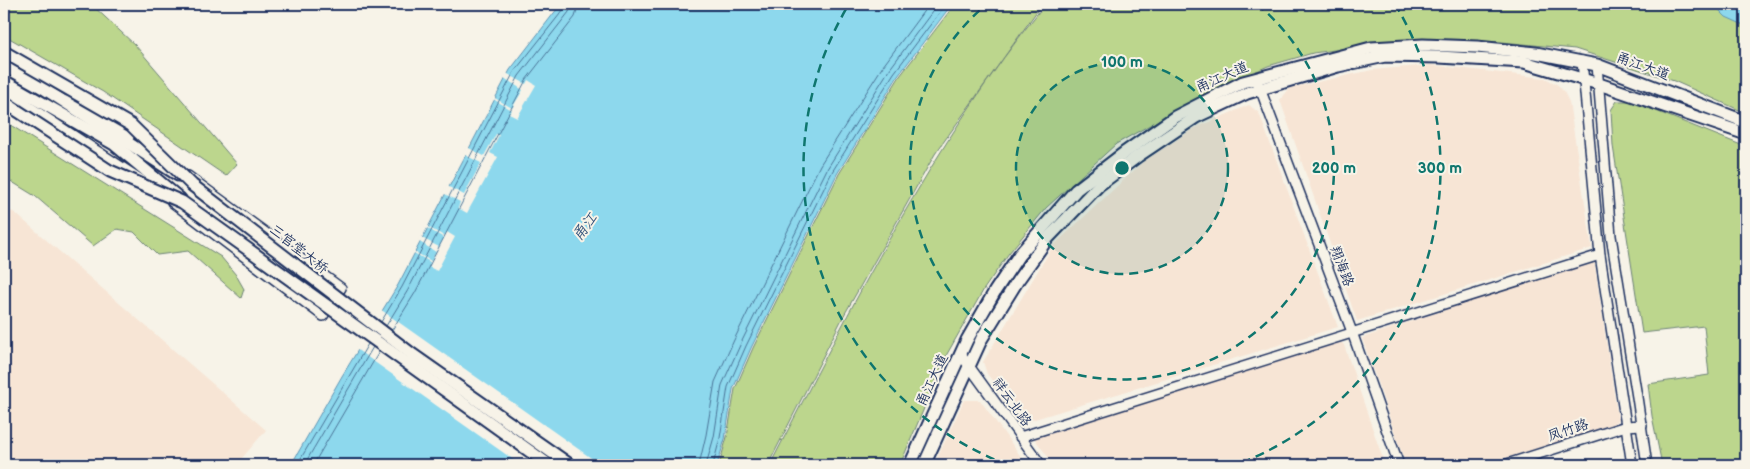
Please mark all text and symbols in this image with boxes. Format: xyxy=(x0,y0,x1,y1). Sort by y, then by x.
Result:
street label: 甬江大道 xyxy=(1614,48,1672,84)
text: 100 m xyxy=(1101,53,1143,72)
street label: 甬江大道 xyxy=(1193,58,1251,96)
centre of rings xyxy=(1113,159,1131,177)
text: 200 m xyxy=(1312,159,1356,178)
text: 300 m xyxy=(1418,159,1462,178)
water label: 甬江 xyxy=(568,208,602,245)
street label: 三官堂大桥 xyxy=(266,221,332,277)
street label: 翔海路 xyxy=(1327,243,1357,289)
street label: 甬江大道 xyxy=(912,351,952,409)
street label: 祥云北路 xyxy=(989,374,1035,430)
street label: 凤竹路 xyxy=(1545,415,1591,445)

